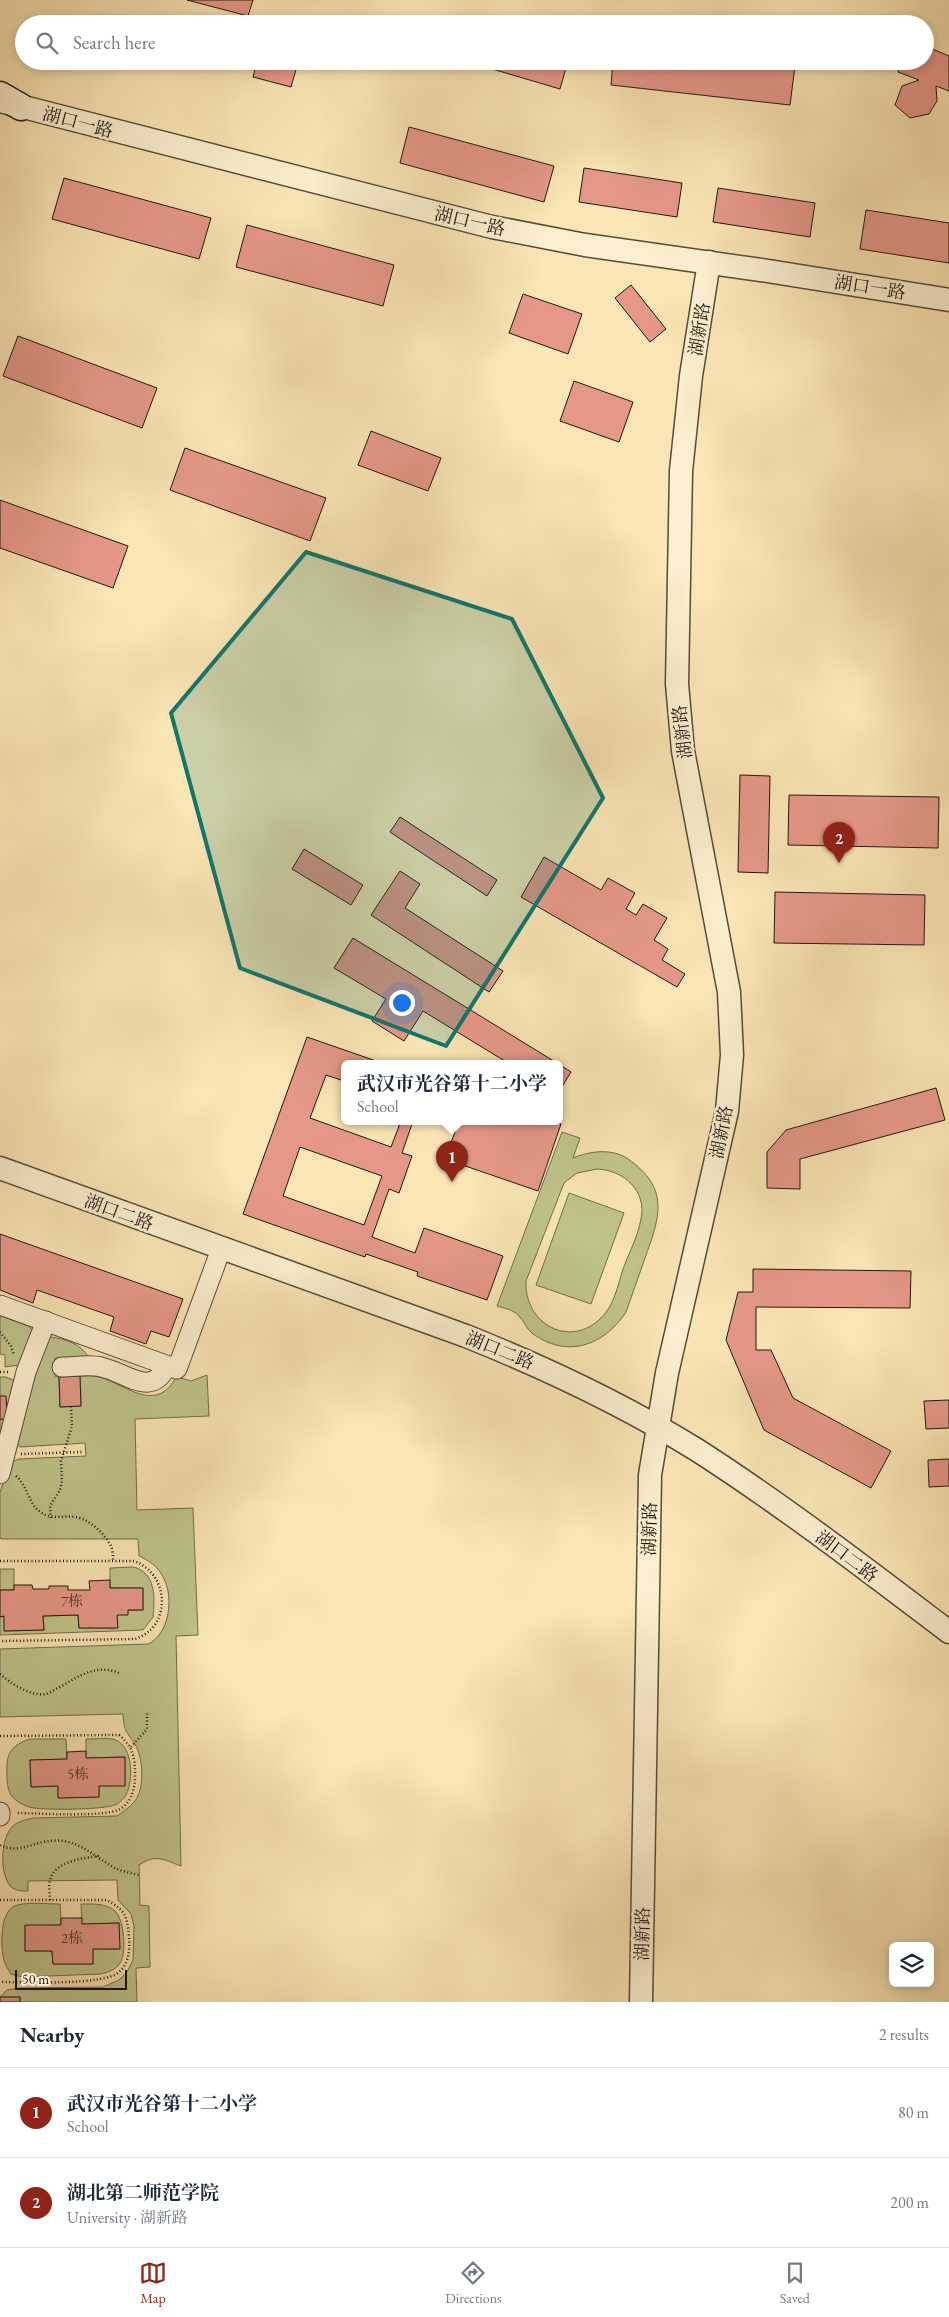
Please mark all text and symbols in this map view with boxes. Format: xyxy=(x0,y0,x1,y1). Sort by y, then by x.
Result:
search box xyxy=(15,15,934,70)
icon: search xyxy=(33,29,61,57)
text: Search here xyxy=(73,30,155,55)
street label: 湖口一路 xyxy=(40,102,116,142)
street label: 湖口一路 xyxy=(432,202,508,240)
street label: 湖口一路 xyxy=(833,270,907,304)
street label: 湖新路 xyxy=(683,301,715,357)
street label: 湖新路 xyxy=(667,704,697,760)
pin: 2 xyxy=(823,822,855,863)
your location xyxy=(389,990,415,1016)
popup xyxy=(341,1060,563,1125)
text: 武汉市光谷第十二小学 xyxy=(357,1071,547,1096)
text: School xyxy=(357,1096,399,1117)
street label: 湖新路 xyxy=(705,1103,737,1161)
pin: 1 xyxy=(436,1141,468,1182)
street label: 湖口二路 xyxy=(81,1189,157,1235)
street label: 湖口二路 xyxy=(462,1326,538,1374)
street label: 湖新路 xyxy=(637,1502,661,1556)
street label: 湖口二路 xyxy=(811,1525,883,1587)
house number: 7栋 xyxy=(61,1591,83,1610)
house number: 5栋 xyxy=(67,1764,89,1783)
street label: 湖新路 xyxy=(630,1907,654,1961)
house number: 2栋 xyxy=(61,1928,83,1947)
map controls xyxy=(889,1942,934,1987)
button: layers xyxy=(889,1942,934,1987)
scale bar xyxy=(15,1967,128,1990)
text: 50 m xyxy=(22,1970,49,1988)
text: Nearby xyxy=(20,2021,84,2048)
text: 2 results xyxy=(879,2024,929,2045)
text: 武汉市光谷第十二小学 xyxy=(67,2091,257,2116)
text: 1 xyxy=(32,2102,40,2123)
text: 80 m xyxy=(898,2102,929,2123)
text: School xyxy=(67,2116,109,2137)
text: 湖北第二师范学院 xyxy=(67,2180,219,2205)
text: 2 xyxy=(32,2192,40,2213)
text: 200 m xyxy=(890,2192,929,2213)
text: University · 湖新路 xyxy=(67,2207,188,2228)
tab: Map xyxy=(139,2259,167,2307)
tab: Directions xyxy=(445,2259,502,2307)
tab: Saved xyxy=(780,2259,810,2307)

